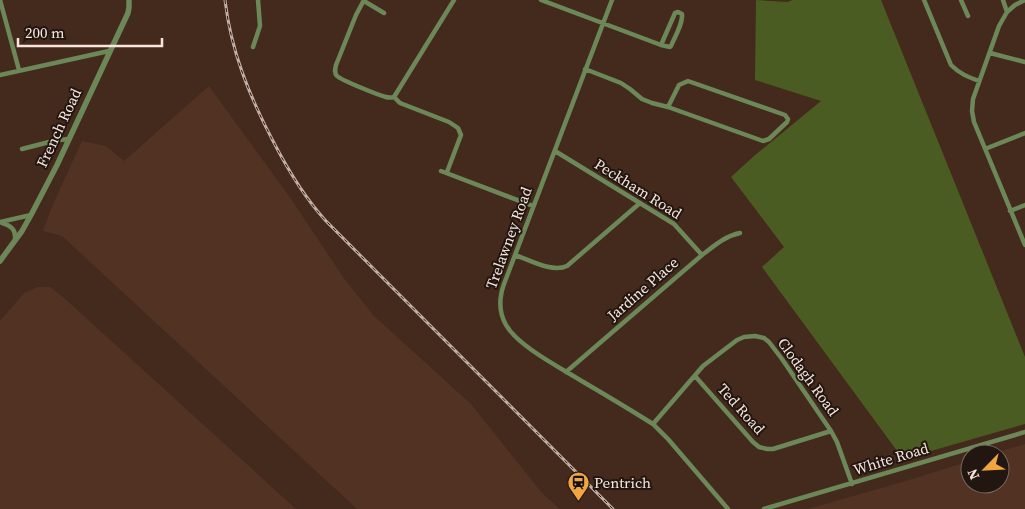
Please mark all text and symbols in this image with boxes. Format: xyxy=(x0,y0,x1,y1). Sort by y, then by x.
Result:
scale bar xyxy=(18,15,161,47)
text: 200 m xyxy=(25,22,65,43)
street label: French Road xyxy=(31,84,86,171)
street label: Peckham Road xyxy=(591,153,686,224)
street label: Trelawney Road xyxy=(480,183,537,292)
street label: Jardine Place xyxy=(602,252,683,326)
street label: Clodagh Road xyxy=(773,333,844,421)
street label: Ted Road xyxy=(713,379,770,439)
street label: White Road xyxy=(851,437,932,480)
north arrow xyxy=(960,444,1010,494)
text: N xyxy=(962,466,984,483)
station icon: Pentrich xyxy=(566,471,590,502)
place label: Pentrich xyxy=(594,472,651,493)

